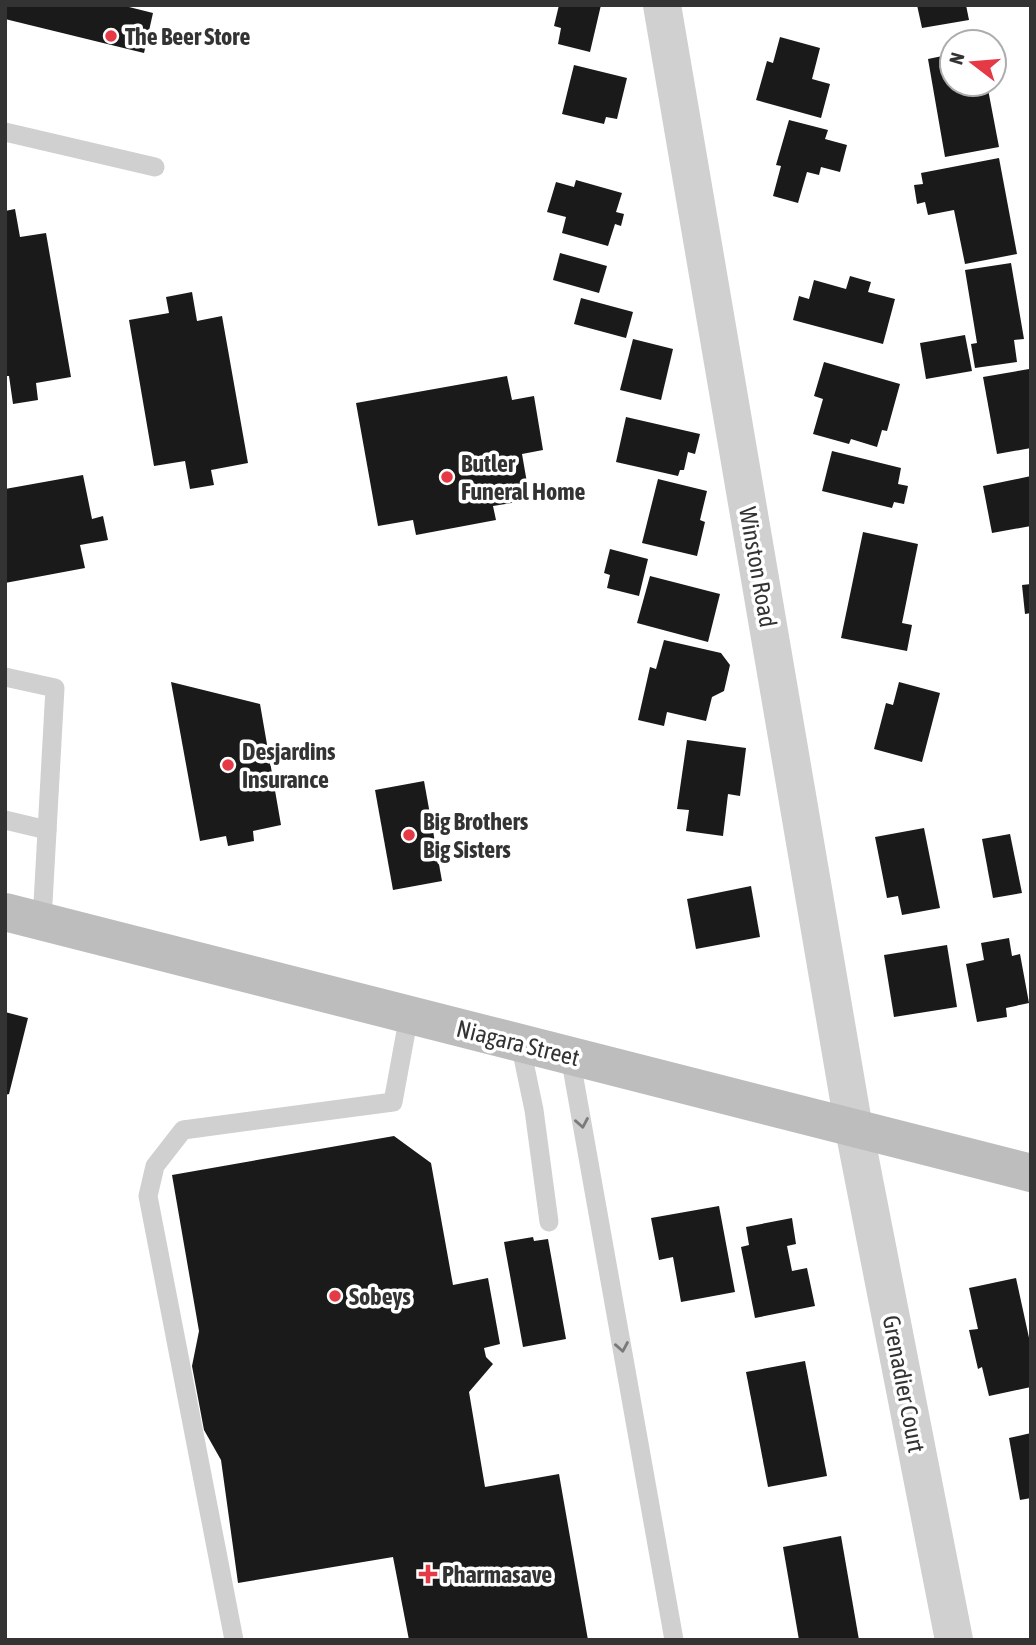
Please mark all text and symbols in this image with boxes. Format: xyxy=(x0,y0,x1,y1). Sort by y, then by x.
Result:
place label: The Beer Store xyxy=(125,23,250,50)
marker: The Beer Store xyxy=(103,28,119,44)
north arrow xyxy=(938,28,1008,98)
text: N xyxy=(945,50,969,67)
place label: Butler Funeral Home xyxy=(461,450,585,505)
marker: Butler Funeral Home xyxy=(439,469,455,485)
street label: Winston Road xyxy=(734,505,782,629)
place label: Desjardins Insurance xyxy=(242,738,336,793)
marker: Desjardins Insurance xyxy=(220,757,236,773)
place label: Big Brothers Big Sisters xyxy=(423,808,529,863)
marker: Big Brothers Big Sisters xyxy=(401,827,417,843)
street label: Niagara Street xyxy=(454,1015,582,1071)
one-way arrow xyxy=(574,1117,589,1129)
place label: Sobeys xyxy=(349,1283,411,1310)
marker: Sobeys xyxy=(327,1288,343,1304)
street label: Grenadier Court xyxy=(877,1313,931,1455)
one-way arrow xyxy=(614,1341,629,1353)
place label: Pharmasave xyxy=(442,1561,552,1588)
marker: Pharmasave xyxy=(420,1566,436,1582)

